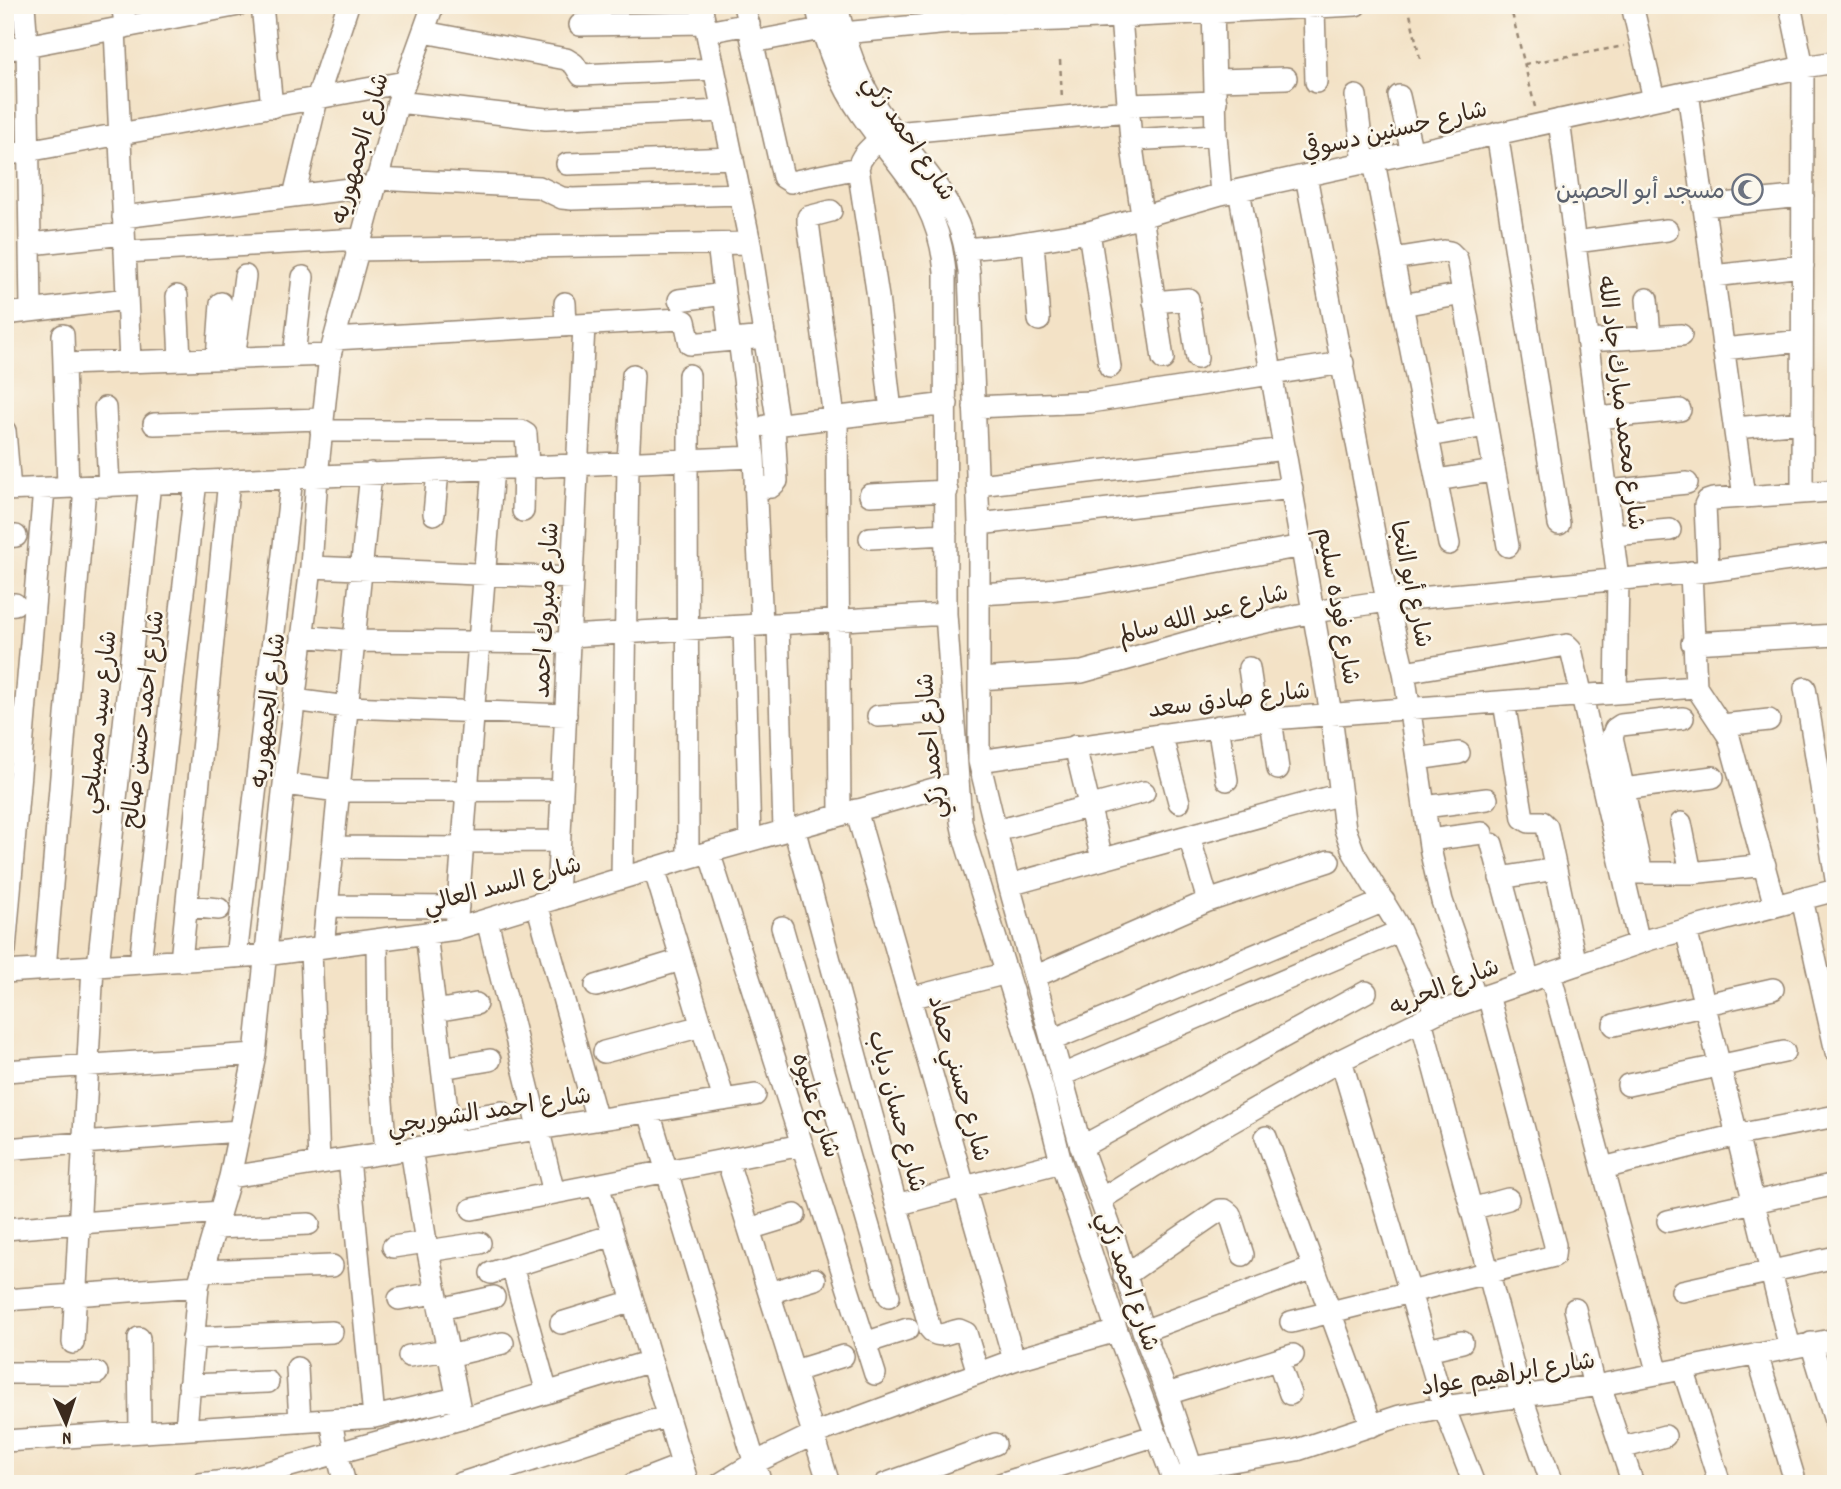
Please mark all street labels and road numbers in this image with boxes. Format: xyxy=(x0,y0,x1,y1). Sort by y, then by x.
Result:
street label: شارع الجمهوريه xyxy=(324,69,400,228)
street label: شارع احمد زكي xyxy=(852,69,962,209)
street label: شارع حسنين دسوقي xyxy=(1298,92,1491,170)
street label: شارع محمد مبارك جاد الله xyxy=(1587,274,1652,533)
street label: شارع أبو النجا xyxy=(1379,518,1440,651)
street label: شارع مبروك احمد xyxy=(526,521,570,699)
street label: شارع فوده سليم xyxy=(1305,525,1367,688)
street label: شارع عبد الله سالم xyxy=(1115,577,1293,655)
street label: شارع احمد حسن صالح xyxy=(115,608,175,830)
street label: شارع سيد مصيلحي xyxy=(74,629,129,816)
street label: شارع الجمهوريه xyxy=(244,631,296,790)
street label: شارع احمد زكي xyxy=(910,671,957,820)
street label: شارع صادق سعد xyxy=(1146,675,1312,729)
street label: شارع السد العالي xyxy=(420,849,586,925)
street label: شارع الحريه xyxy=(1385,951,1505,1026)
street label: شارع حسني حماد xyxy=(916,992,997,1166)
street label: شارع حسان دياب xyxy=(857,1027,933,1197)
street label: شارع عليوه xyxy=(781,1049,847,1163)
street label: شارع احمد الشوربجي xyxy=(385,1080,594,1147)
street label: شارع احمد زكي xyxy=(1085,1207,1166,1357)
street label: شارع ابراهيم عواد xyxy=(1419,1345,1598,1407)

